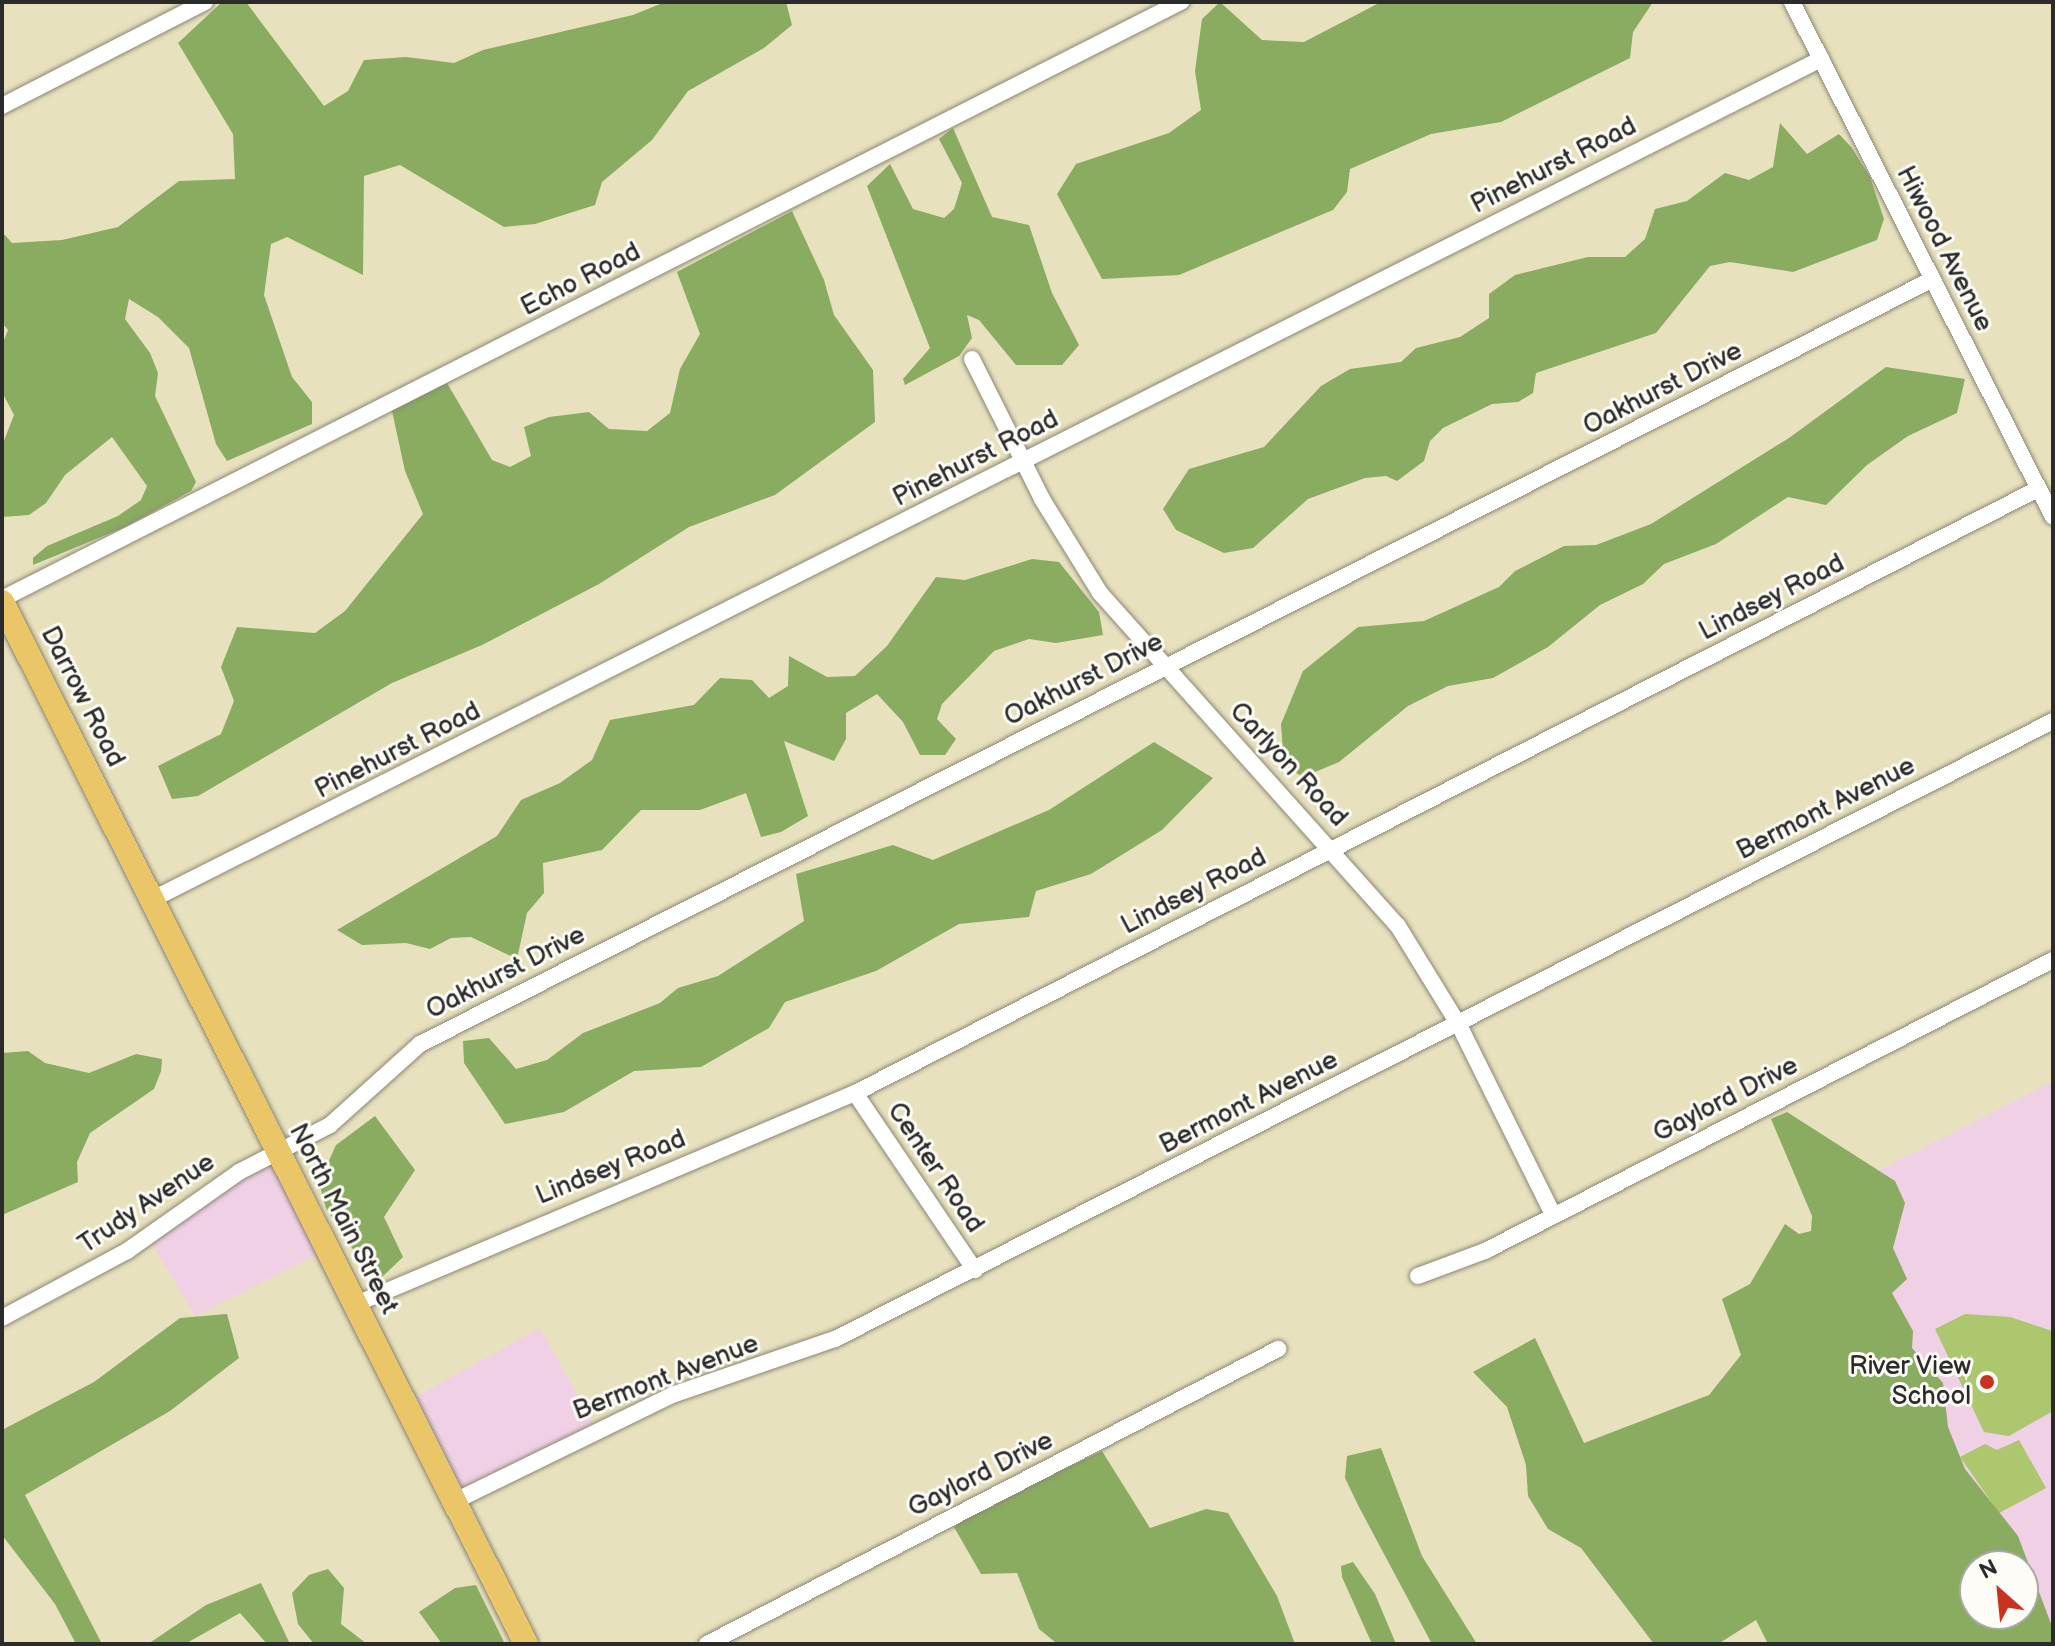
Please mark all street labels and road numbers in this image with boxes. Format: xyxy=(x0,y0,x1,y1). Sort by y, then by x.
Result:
street label: Pinehurst Road xyxy=(1466,111,1642,221)
street label: Hiwood Avenue xyxy=(1889,161,1999,337)
street label: Echo Road xyxy=(516,237,646,323)
street label: Oakhurst Drive xyxy=(1578,336,1748,442)
street label: Pinehurst Road xyxy=(888,404,1064,514)
street label: Lindsey Road xyxy=(1694,548,1850,648)
street label: Darrow Road xyxy=(33,622,131,772)
street label: Oakhurst Drive xyxy=(999,627,1169,733)
street label: Pinehurst Road xyxy=(310,696,486,806)
street label: Carlyon Road xyxy=(1222,696,1354,834)
street label: Bermont Avenue xyxy=(1732,751,1920,867)
street label: Lindsey Road xyxy=(1116,842,1272,942)
street label: Oakhurst Drive xyxy=(421,920,591,1026)
street label: Bermont Avenue xyxy=(1155,1045,1343,1161)
street label: Gaylord Drive xyxy=(1648,1050,1804,1150)
street label: Center Road xyxy=(880,1097,990,1239)
street label: North Main Street xyxy=(282,1119,404,1319)
street label: Lindsey Road xyxy=(531,1124,691,1212)
street label: Trudy Avenue xyxy=(72,1147,222,1261)
street label: Bermont Avenue xyxy=(569,1328,763,1428)
street label: Gaylord Drive xyxy=(903,1425,1059,1525)

